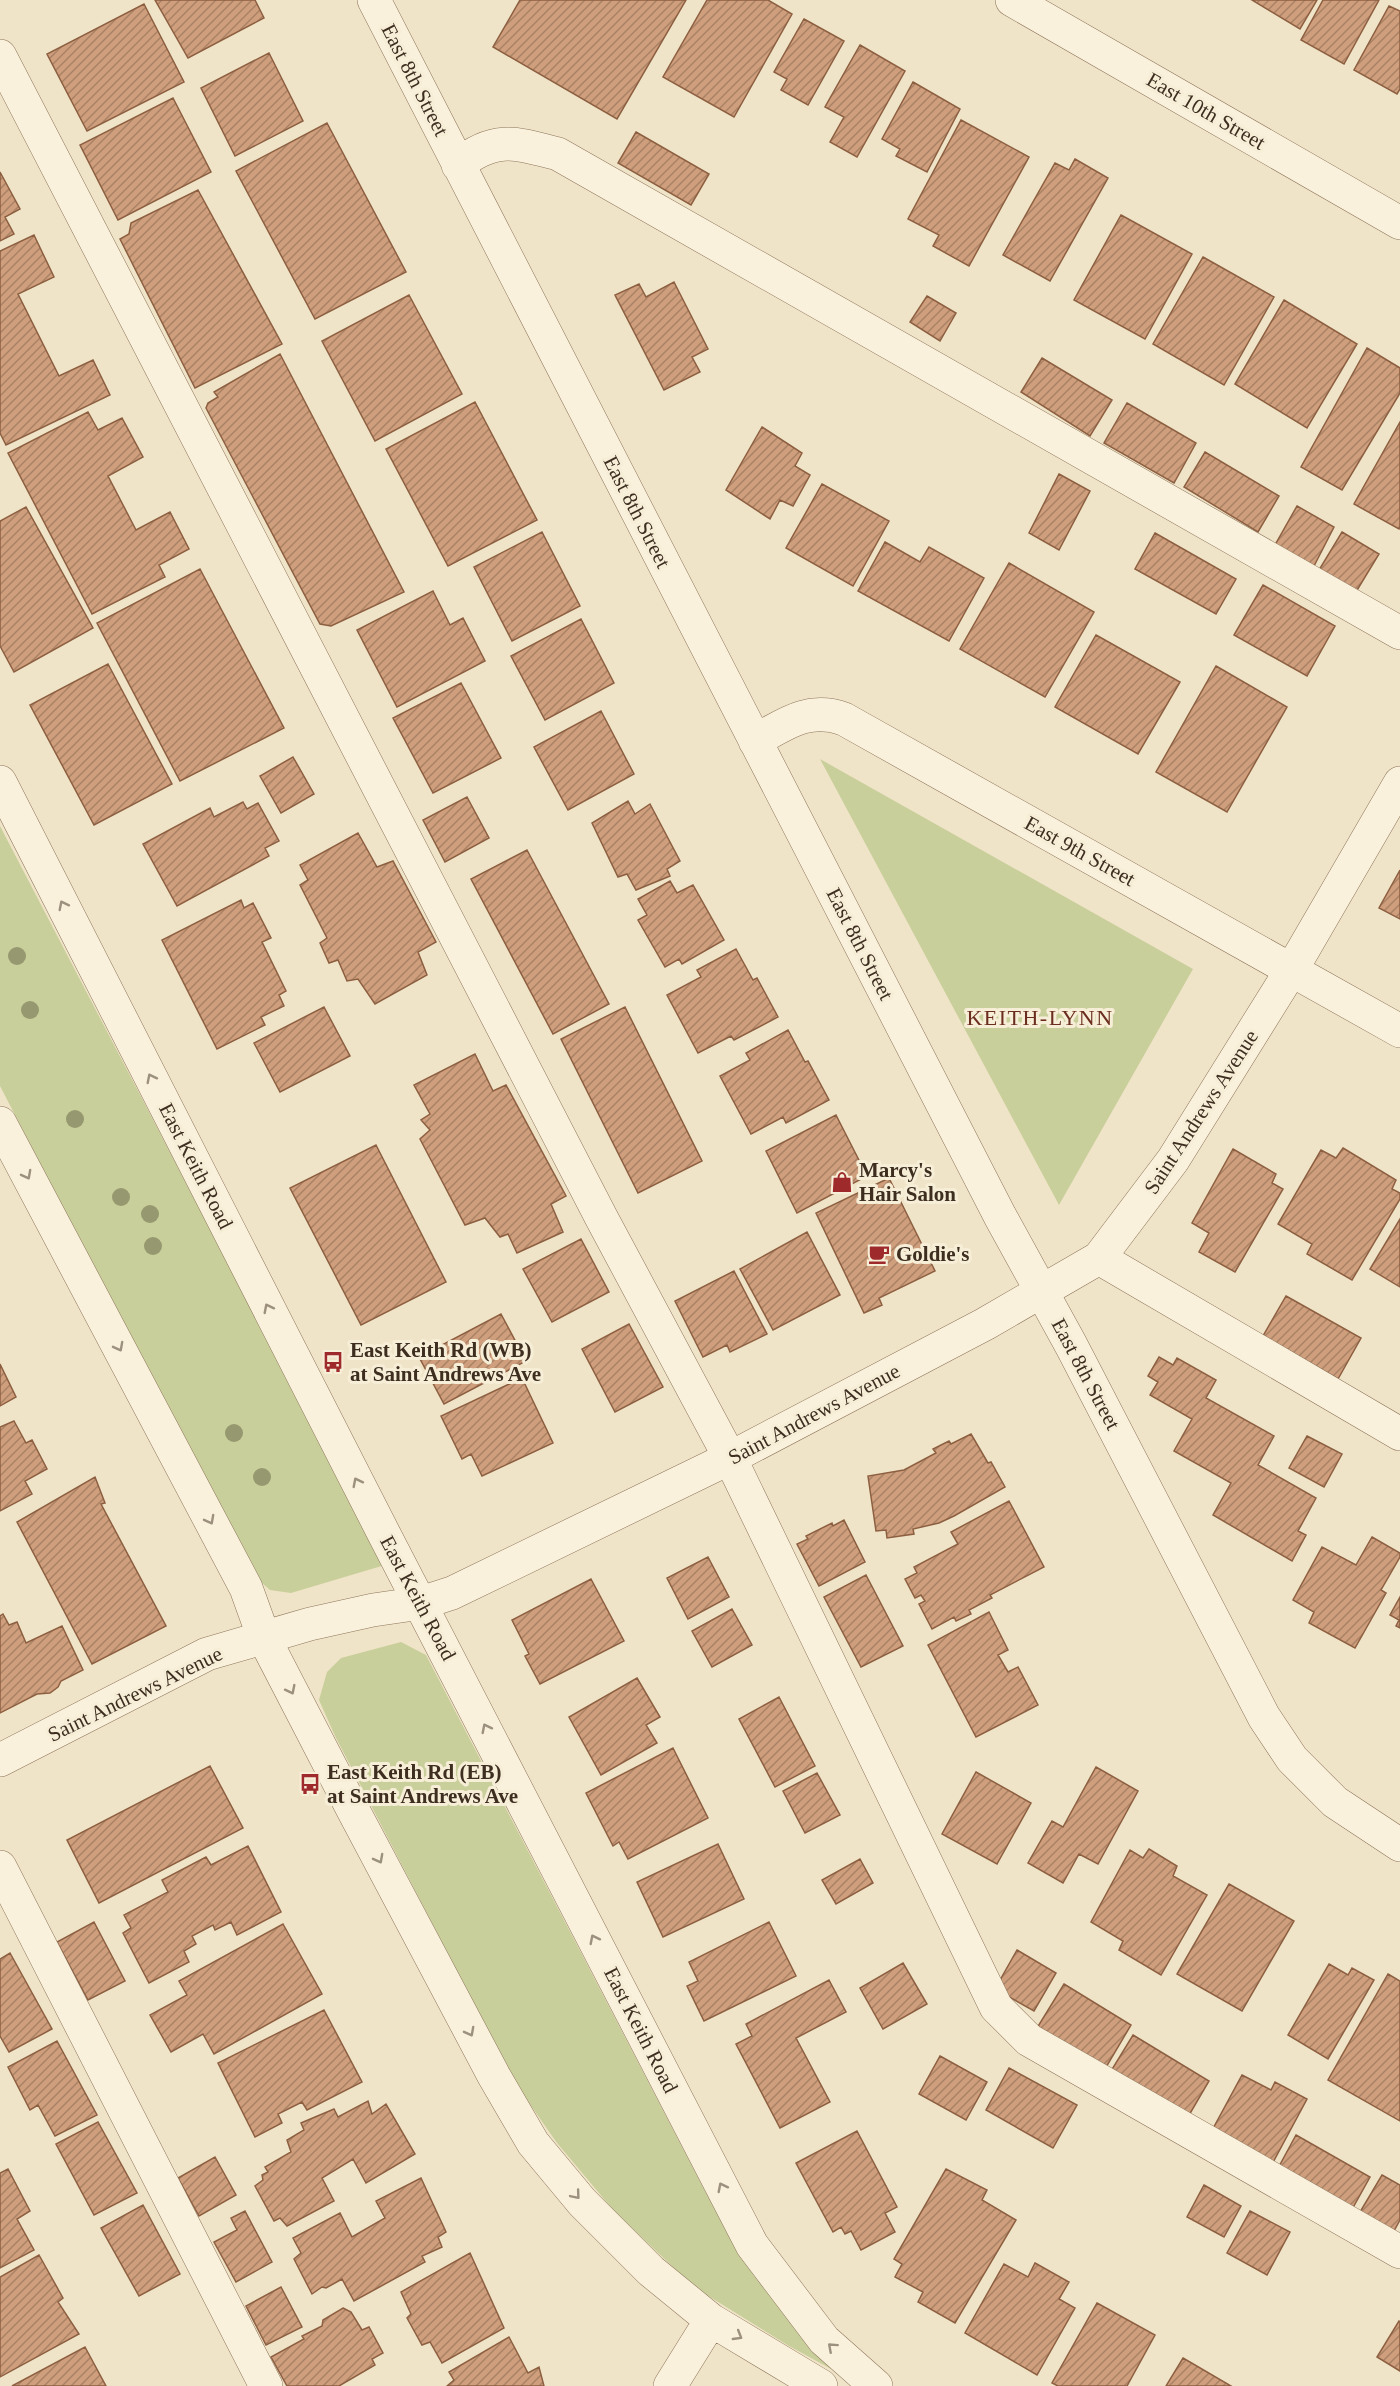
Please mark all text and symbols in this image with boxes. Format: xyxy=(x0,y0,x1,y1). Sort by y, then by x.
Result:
street label: East 8th Street xyxy=(377,20,454,140)
street label: East 10th Street xyxy=(1142,67,1270,155)
street label: East 8th Street xyxy=(599,452,676,572)
street label: East 9th Street xyxy=(1021,811,1140,891)
street label: East 8th Street xyxy=(822,884,899,1004)
one-way arrow xyxy=(58,900,70,911)
district label: KEITH-LYNN xyxy=(966,1005,1114,1030)
street label: Saint Andrews Avenue xyxy=(1139,1025,1263,1199)
one-way arrow xyxy=(147,1074,158,1085)
street label: East Keith Road xyxy=(154,1099,238,1233)
place label: Marcy's Hair Salon xyxy=(859,1158,956,1206)
one-way arrow xyxy=(20,1169,31,1179)
shop icon: Marcy's Hair Salon xyxy=(830,1170,854,1194)
cafe icon: Goldie's xyxy=(867,1242,891,1266)
place label: Goldie's xyxy=(896,1242,970,1266)
one-way arrow xyxy=(264,1304,276,1315)
street label: East 8th Street xyxy=(1047,1314,1125,1434)
place label: East Keith Rd (WB) at Saint Andrews Ave xyxy=(350,1338,541,1386)
one-way arrow xyxy=(112,1341,123,1352)
bus stop icon: East Keith Rd (WB) at Saint Andrews Ave xyxy=(321,1350,345,1374)
street label: Saint Andrews Avenue xyxy=(724,1359,904,1469)
one-way arrow xyxy=(353,1478,364,1488)
one-way arrow xyxy=(203,1513,214,1524)
street label: East Keith Road xyxy=(375,1532,461,1665)
street label: Saint Andrews Avenue xyxy=(44,1641,226,1747)
one-way arrow xyxy=(284,1683,295,1694)
one-way arrow xyxy=(481,1724,493,1735)
place label: East Keith Rd (EB) at Saint Andrews Ave xyxy=(327,1760,518,1808)
bus stop icon: East Keith Rd (EB) at Saint Andrews Ave xyxy=(298,1772,322,1796)
one-way arrow xyxy=(372,1853,383,1864)
one-way arrow xyxy=(590,1935,601,1945)
street label: East Keith Road xyxy=(599,1963,683,2097)
one-way arrow xyxy=(463,2025,474,2036)
one-way arrow xyxy=(718,2183,729,2193)
one-way arrow xyxy=(569,2188,580,2199)
one-way arrow xyxy=(732,2329,742,2341)
one-way arrow xyxy=(828,2343,839,2354)

